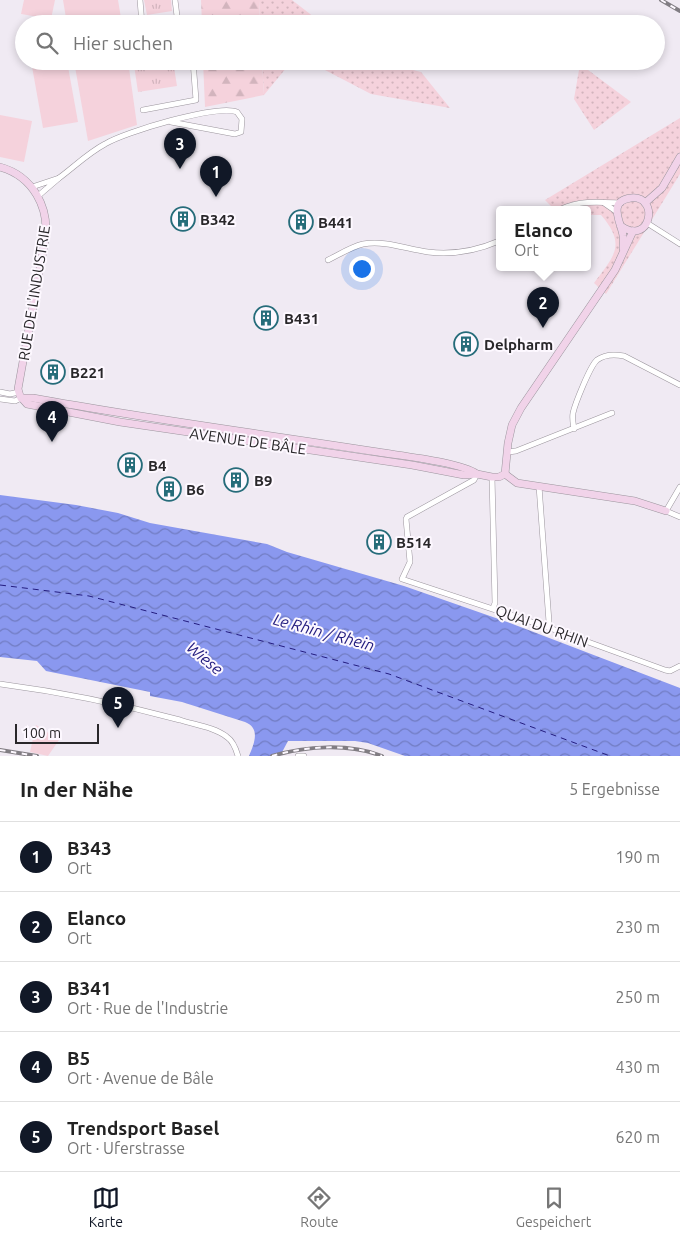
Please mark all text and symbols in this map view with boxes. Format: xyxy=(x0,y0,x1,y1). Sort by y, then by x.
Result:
search box xyxy=(15,15,665,70)
icon: search xyxy=(33,29,61,57)
text: Hier suchen xyxy=(73,32,173,54)
pin: 3 xyxy=(164,128,196,169)
pin: 1 xyxy=(200,156,232,197)
building icon: B342 xyxy=(170,206,196,232)
popup xyxy=(496,206,591,271)
building icon: B441 xyxy=(288,209,314,235)
place label: B342 xyxy=(200,211,235,228)
place label: B441 xyxy=(318,214,353,231)
text: Elanco xyxy=(514,219,573,241)
street label: RUE DE L'INDUSTRIE xyxy=(15,224,53,362)
text: Ort xyxy=(514,241,539,259)
your location xyxy=(349,256,375,282)
pin: 2 xyxy=(527,287,559,328)
building icon: B431 xyxy=(253,305,279,331)
place label: B431 xyxy=(284,310,319,327)
building icon: Delpharm xyxy=(453,331,479,357)
place label: Delpharm xyxy=(484,336,553,353)
building icon: B221 xyxy=(40,359,66,385)
place label: B221 xyxy=(70,364,105,381)
pin: 4 xyxy=(36,401,68,442)
street label: AVENUE DE BÂLE xyxy=(189,424,307,458)
building icon: B4 xyxy=(117,452,143,478)
place label: B4 xyxy=(148,457,166,474)
building icon: B9 xyxy=(223,467,249,493)
place label: B9 xyxy=(254,472,272,489)
building icon: B6 xyxy=(156,476,182,502)
place label: B6 xyxy=(186,481,204,498)
building icon: B514 xyxy=(366,529,392,555)
place label: B514 xyxy=(396,534,431,551)
street label: QUAI DU RHIN xyxy=(493,601,591,651)
water label: Le Rhin / Rhein xyxy=(271,610,377,654)
water label: Wiese xyxy=(184,638,226,678)
pin: 5 xyxy=(102,687,134,728)
scale bar xyxy=(15,721,99,744)
text: 100 m xyxy=(22,725,61,741)
text: In der Nähe xyxy=(20,777,133,801)
text: 5 Ergebnisse xyxy=(569,780,660,798)
text: B343 xyxy=(67,837,112,859)
text: 1 xyxy=(31,848,41,866)
text: 190 m xyxy=(615,848,660,866)
text: Ort xyxy=(67,859,92,877)
text: Elanco xyxy=(67,907,126,929)
text: 2 xyxy=(31,918,41,936)
text: 230 m xyxy=(615,918,660,936)
text: Ort xyxy=(67,929,92,947)
text: B341 xyxy=(67,977,112,999)
text: 3 xyxy=(31,988,41,1006)
text: 250 m xyxy=(615,988,660,1006)
text: Ort · Rue de l'Industrie xyxy=(67,999,228,1017)
text: B5 xyxy=(67,1047,90,1069)
text: 4 xyxy=(31,1058,41,1076)
text: 430 m xyxy=(615,1058,660,1076)
text: Ort · Avenue de Bâle xyxy=(67,1069,214,1087)
text: Trendsport Basel xyxy=(67,1117,219,1139)
text: 5 xyxy=(31,1128,41,1146)
text: 620 m xyxy=(615,1128,660,1146)
text: Ort · Uferstrasse xyxy=(67,1139,185,1157)
tab: Karte xyxy=(89,1184,123,1230)
tab: Route xyxy=(300,1184,338,1230)
tab: Gespeichert xyxy=(516,1184,591,1230)

